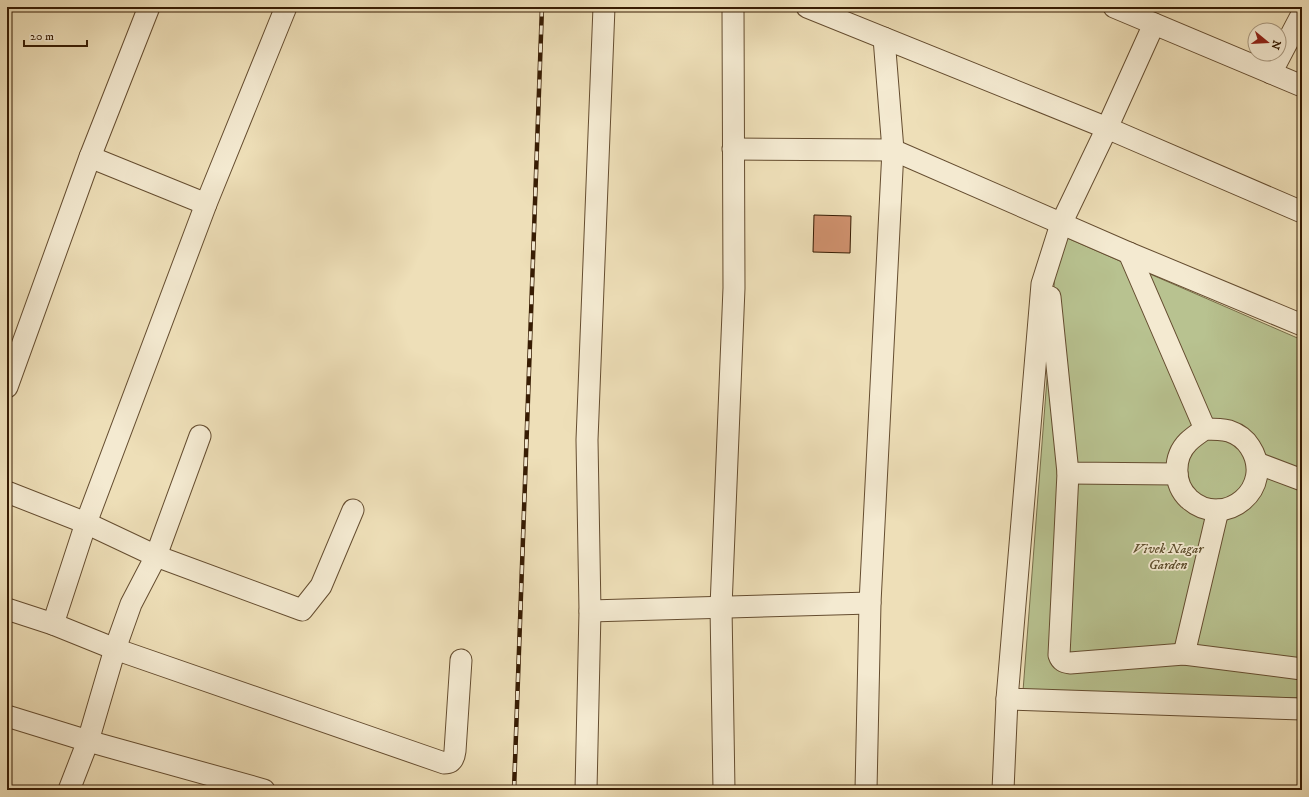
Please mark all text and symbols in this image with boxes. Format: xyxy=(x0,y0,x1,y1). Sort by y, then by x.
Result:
scale bar xyxy=(24,22,87,48)
north arrow xyxy=(1247,22,1287,62)
text: 20 m xyxy=(30,29,54,44)
text: N xyxy=(1268,38,1284,51)
park label: Vivek Nagar Garden xyxy=(1133,540,1204,574)

